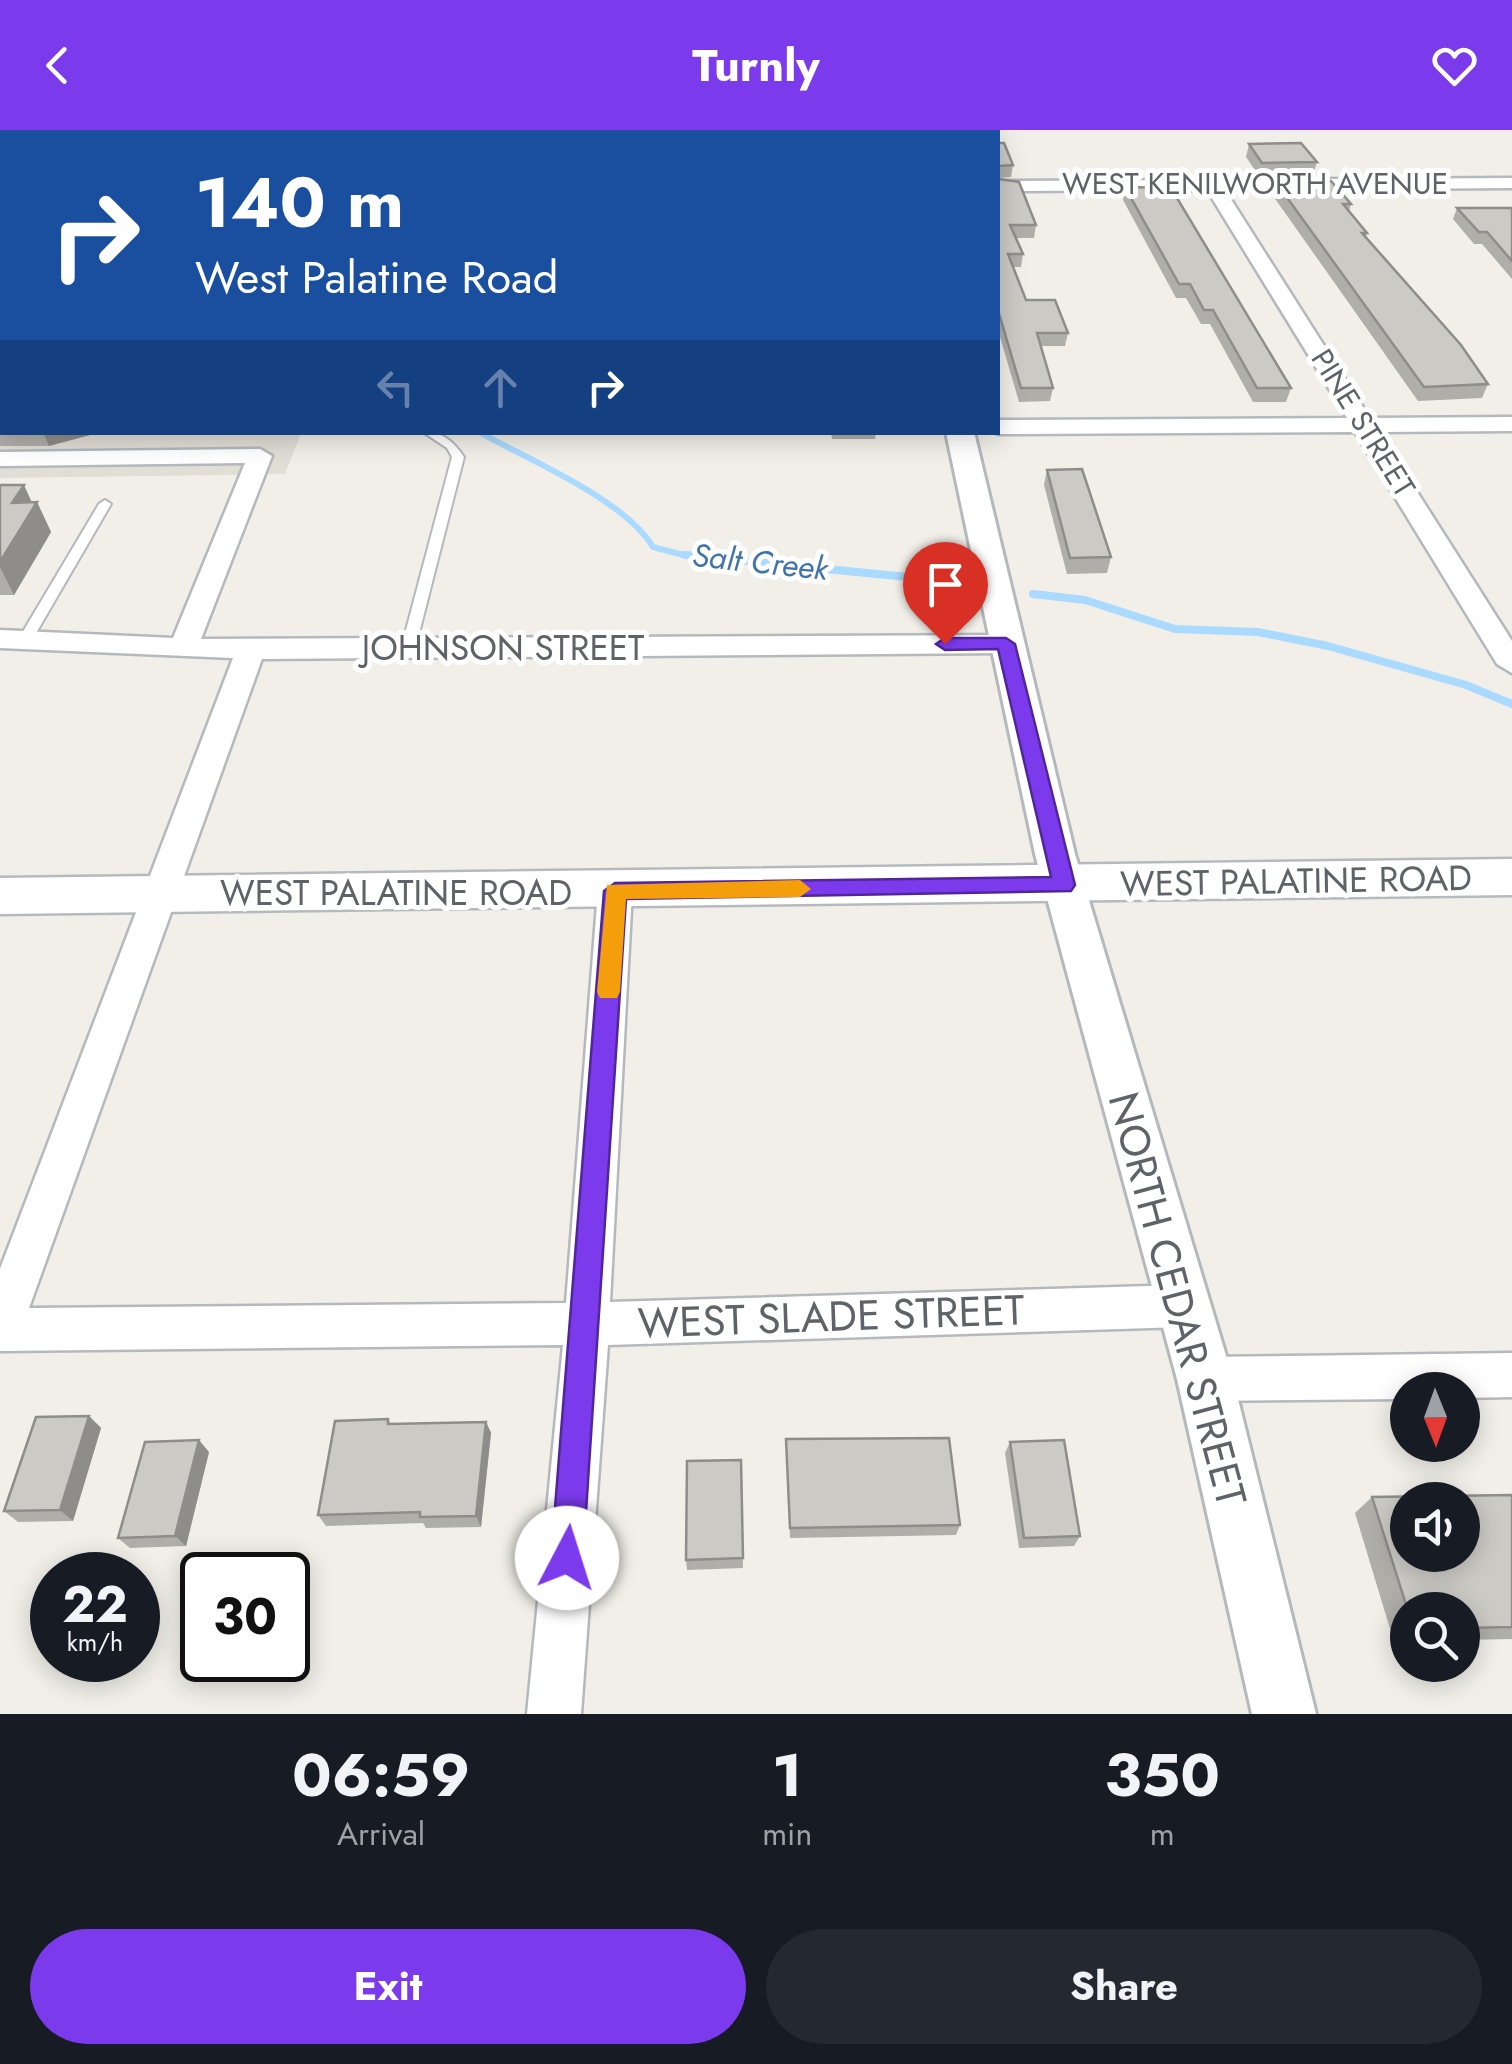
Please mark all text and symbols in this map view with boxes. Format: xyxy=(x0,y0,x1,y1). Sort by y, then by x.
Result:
text: Turnly xyxy=(692,33,820,98)
icon: back xyxy=(30,38,85,93)
icon: heart xyxy=(1427,38,1482,93)
text: 140 m xyxy=(195,152,404,253)
street label: WEST KENILWORTH AVENUE xyxy=(1062,162,1448,205)
icon: right xyxy=(30,170,160,300)
text: West Palatine Road xyxy=(195,245,558,310)
street label: PINE STREET xyxy=(1301,341,1426,505)
icon: left xyxy=(368,360,423,415)
icon: ahead xyxy=(473,360,528,415)
icon: right xyxy=(578,360,633,415)
water label: Salt Creek xyxy=(690,532,831,592)
pin xyxy=(903,542,988,645)
icon: arrive xyxy=(918,557,973,612)
street label: JOHNSON STREET xyxy=(358,623,644,673)
street label: WEST PALATINE ROAD xyxy=(1120,853,1472,909)
street label: WEST PALATINE ROAD xyxy=(220,868,572,918)
street label: NORTH CEDAR STREET xyxy=(1093,1085,1262,1513)
street label: WEST SLADE STREET xyxy=(637,1279,1026,1354)
north arrow xyxy=(1390,1372,1480,1462)
map controls xyxy=(1390,1372,1480,1682)
button: sound xyxy=(1390,1482,1480,1572)
position arrow xyxy=(515,1506,619,1610)
speed limit sign: 30 xyxy=(180,1552,310,1682)
text: 22 xyxy=(62,1568,128,1641)
button: search xyxy=(1390,1592,1480,1682)
text: km/h xyxy=(67,1624,123,1660)
text: 06:59 xyxy=(292,1732,470,1819)
text: 1 xyxy=(772,1732,802,1819)
text: 350 xyxy=(1104,1732,1220,1819)
text: Arrival xyxy=(337,1811,425,1857)
text: min xyxy=(762,1811,812,1857)
text: m xyxy=(1150,1811,1175,1857)
button: Exit xyxy=(30,1929,746,2044)
button: Share xyxy=(766,1929,1482,2044)

